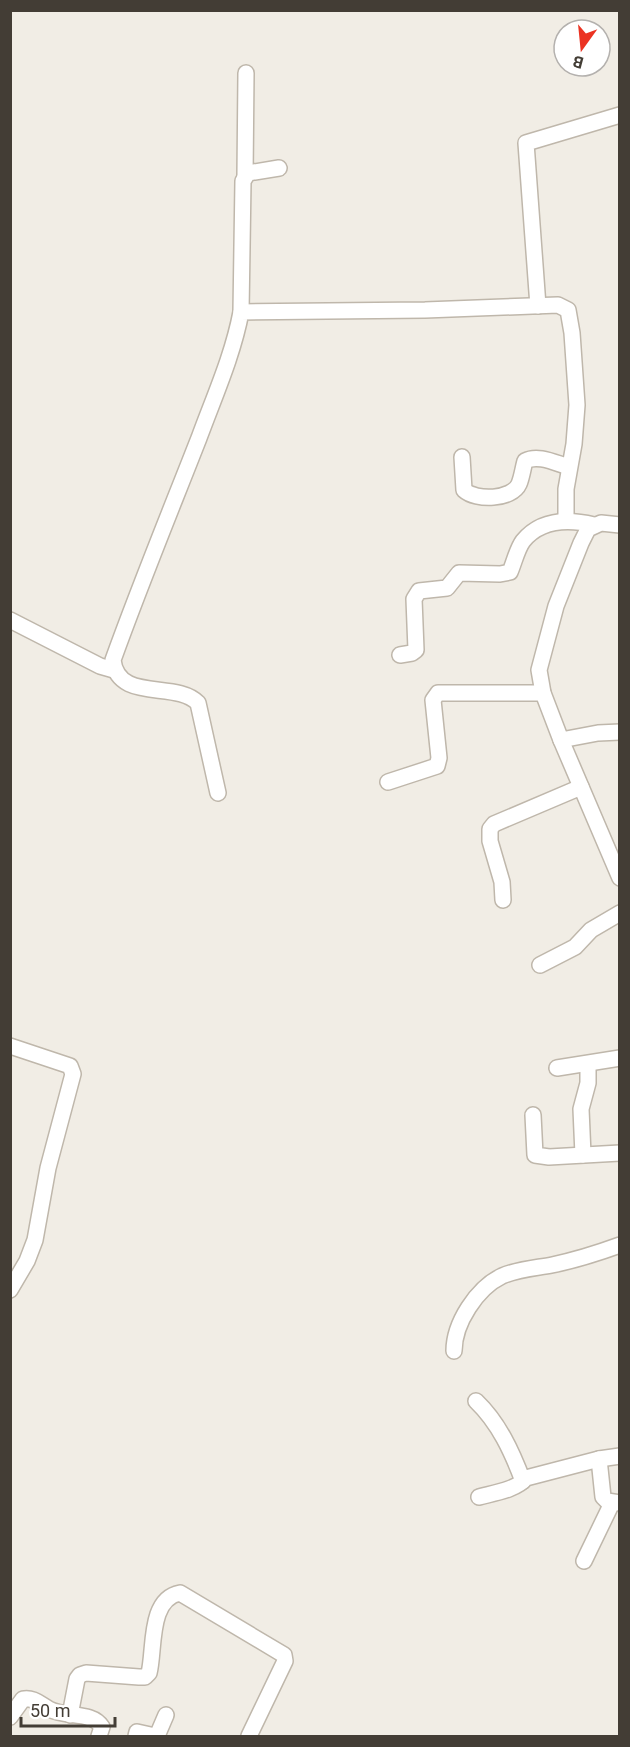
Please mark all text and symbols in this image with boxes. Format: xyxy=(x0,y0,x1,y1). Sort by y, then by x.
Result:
north arrow xyxy=(552,18,612,78)
text: B xyxy=(571,52,586,73)
scale bar xyxy=(21,1690,116,1728)
text: 50 m xyxy=(30,1700,70,1721)

